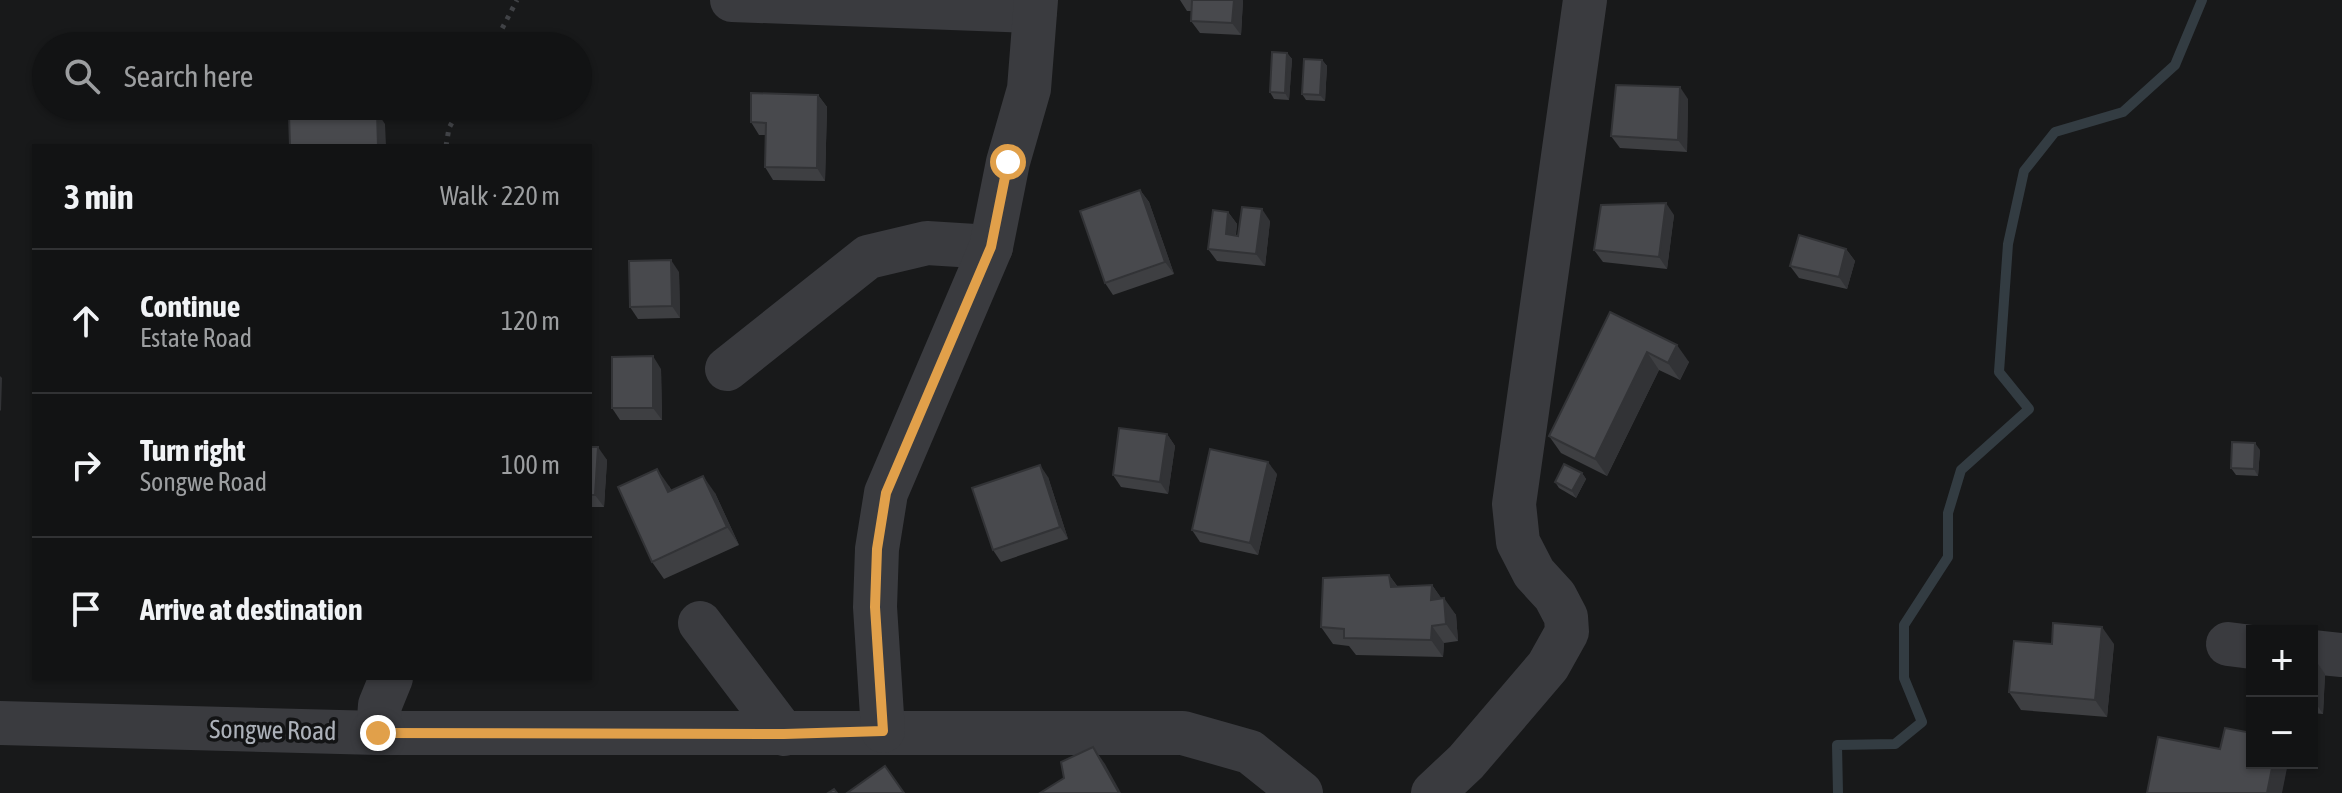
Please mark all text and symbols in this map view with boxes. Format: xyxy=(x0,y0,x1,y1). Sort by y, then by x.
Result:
search box xyxy=(32,32,592,120)
icon: search xyxy=(60,54,104,98)
text: Search here xyxy=(124,59,253,93)
route start xyxy=(990,144,1026,180)
text: 3 min xyxy=(64,177,133,216)
text: Walk · 220 m xyxy=(440,181,560,211)
text: Continue xyxy=(140,289,240,323)
icon: ahead xyxy=(64,299,108,343)
text: 120 m xyxy=(501,306,560,336)
text: Estate Road xyxy=(140,323,252,353)
text: Turn right xyxy=(140,433,246,467)
icon: right xyxy=(64,443,108,487)
text: 100 m xyxy=(501,450,560,480)
text: Songwe Road xyxy=(140,467,267,497)
icon: arrive xyxy=(64,587,108,631)
text: Arrive at destination xyxy=(140,592,362,626)
map controls xyxy=(2246,625,2318,769)
button: + xyxy=(2246,625,2318,697)
button: − xyxy=(2246,697,2318,769)
street label: Songwe Road xyxy=(209,714,337,746)
route end xyxy=(360,715,396,751)

